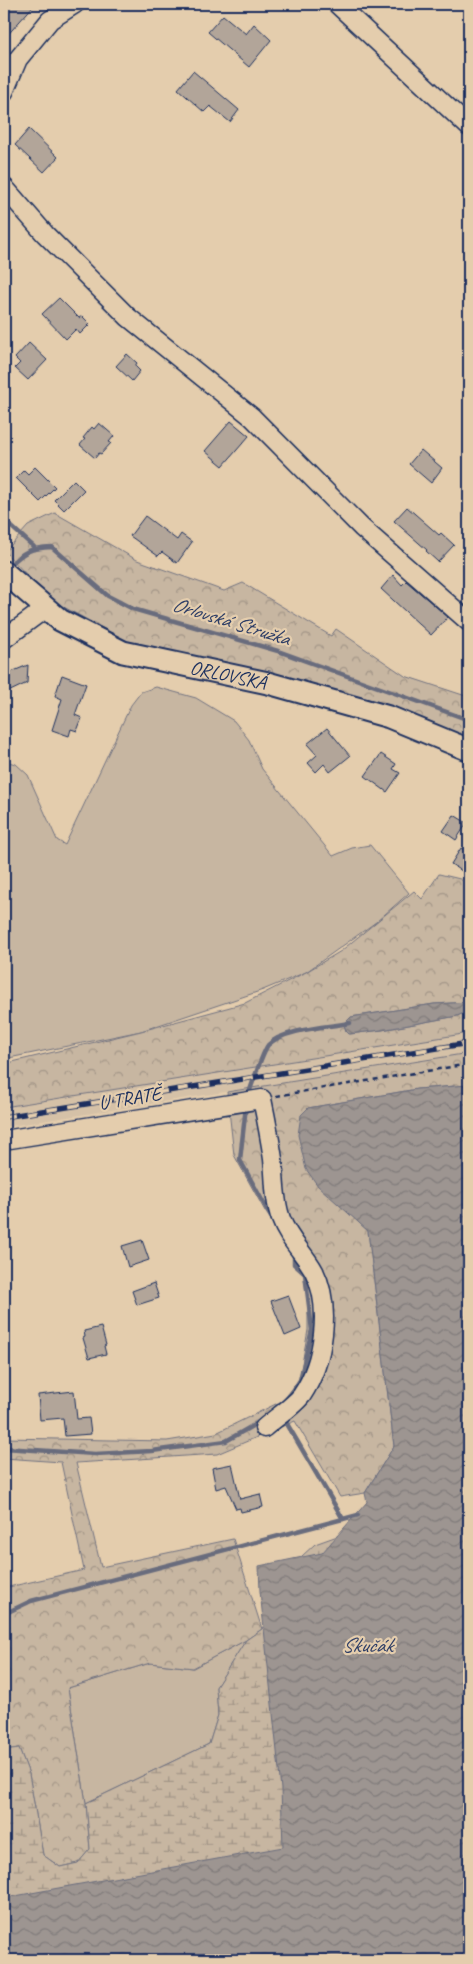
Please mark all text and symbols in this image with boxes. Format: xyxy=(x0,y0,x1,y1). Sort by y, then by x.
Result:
water label: Orlovská Stružka xyxy=(169,591,295,652)
street label: ORLOVSKÁ xyxy=(188,654,272,695)
street label: U TRATĚ xyxy=(97,1080,166,1115)
water label: Skučák xyxy=(342,1632,396,1658)

